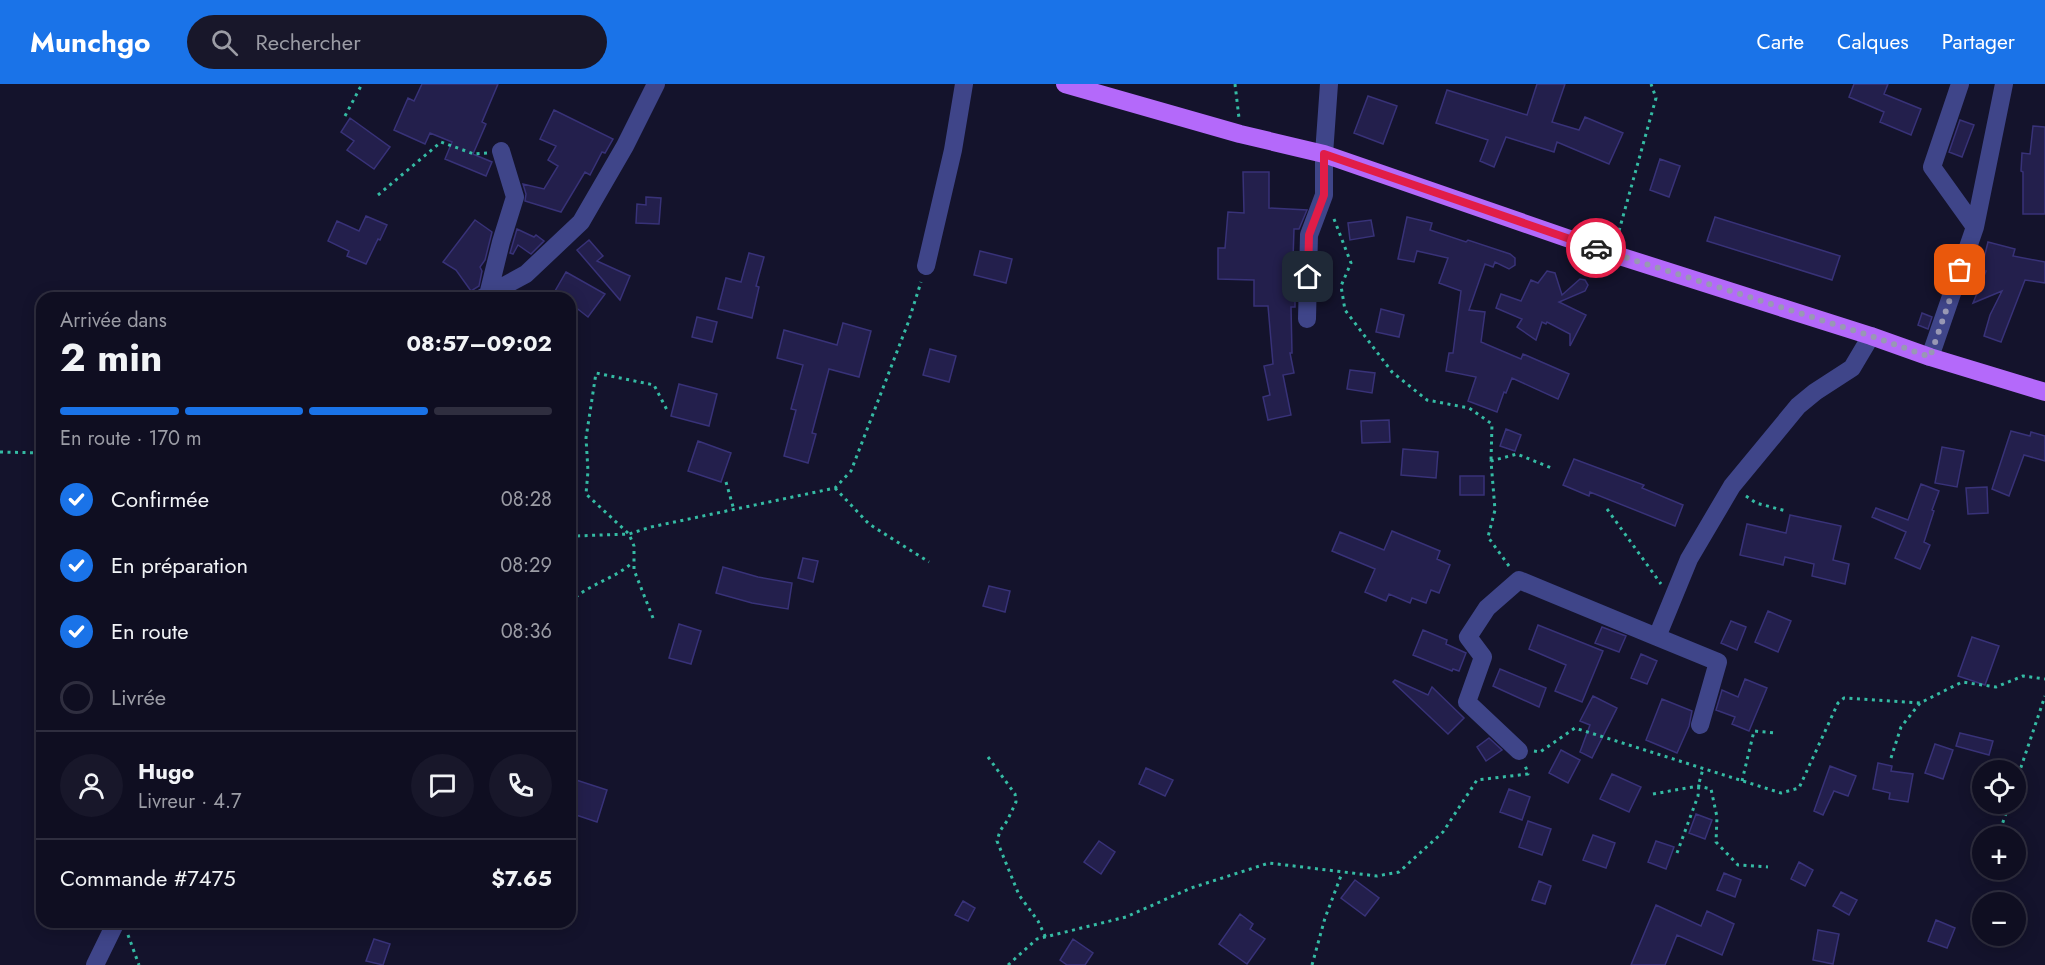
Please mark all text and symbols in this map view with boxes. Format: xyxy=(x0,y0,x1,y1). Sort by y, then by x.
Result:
search box xyxy=(187,15,607,69)
text: Munchgo xyxy=(30,22,151,63)
icon: search xyxy=(208,26,241,59)
text: Rechercher xyxy=(256,26,361,58)
text: Carte xyxy=(1757,27,1804,57)
text: Calques xyxy=(1837,27,1909,57)
text: Partager xyxy=(1942,27,2015,57)
courier xyxy=(1566,218,1626,278)
icon: car xyxy=(1580,232,1613,265)
pin xyxy=(1934,244,1985,295)
pin xyxy=(1282,251,1333,302)
icon: bag xyxy=(1943,253,1976,286)
icon: home xyxy=(1291,260,1324,293)
text: Arrivée dans xyxy=(60,306,167,335)
text: 08:57–09:02 xyxy=(406,327,552,359)
text: 2 min xyxy=(60,329,162,386)
text: En route · 170 m xyxy=(60,424,202,453)
icon: check xyxy=(60,483,93,516)
text: Confirmée xyxy=(111,483,209,515)
text: 08:28 xyxy=(501,485,552,514)
icon: check xyxy=(60,549,93,582)
text: En préparation xyxy=(111,549,248,581)
text: 08:29 xyxy=(500,551,552,580)
icon: check xyxy=(60,615,93,648)
text: En route xyxy=(111,615,189,647)
text: 08:36 xyxy=(501,617,552,646)
text: Livrée xyxy=(111,681,166,713)
button: person xyxy=(60,754,123,817)
button: chat xyxy=(411,754,474,817)
button: phone xyxy=(489,754,552,817)
text: Hugo xyxy=(138,755,194,787)
map controls xyxy=(1972,760,2026,946)
button: locate xyxy=(1972,760,2026,814)
text: Livreur · 4.7 xyxy=(138,787,241,816)
button: + xyxy=(1972,826,2026,880)
text: Commande #7475 xyxy=(60,862,236,894)
text: $7.65 xyxy=(491,862,552,894)
button: − xyxy=(1972,892,2026,946)

